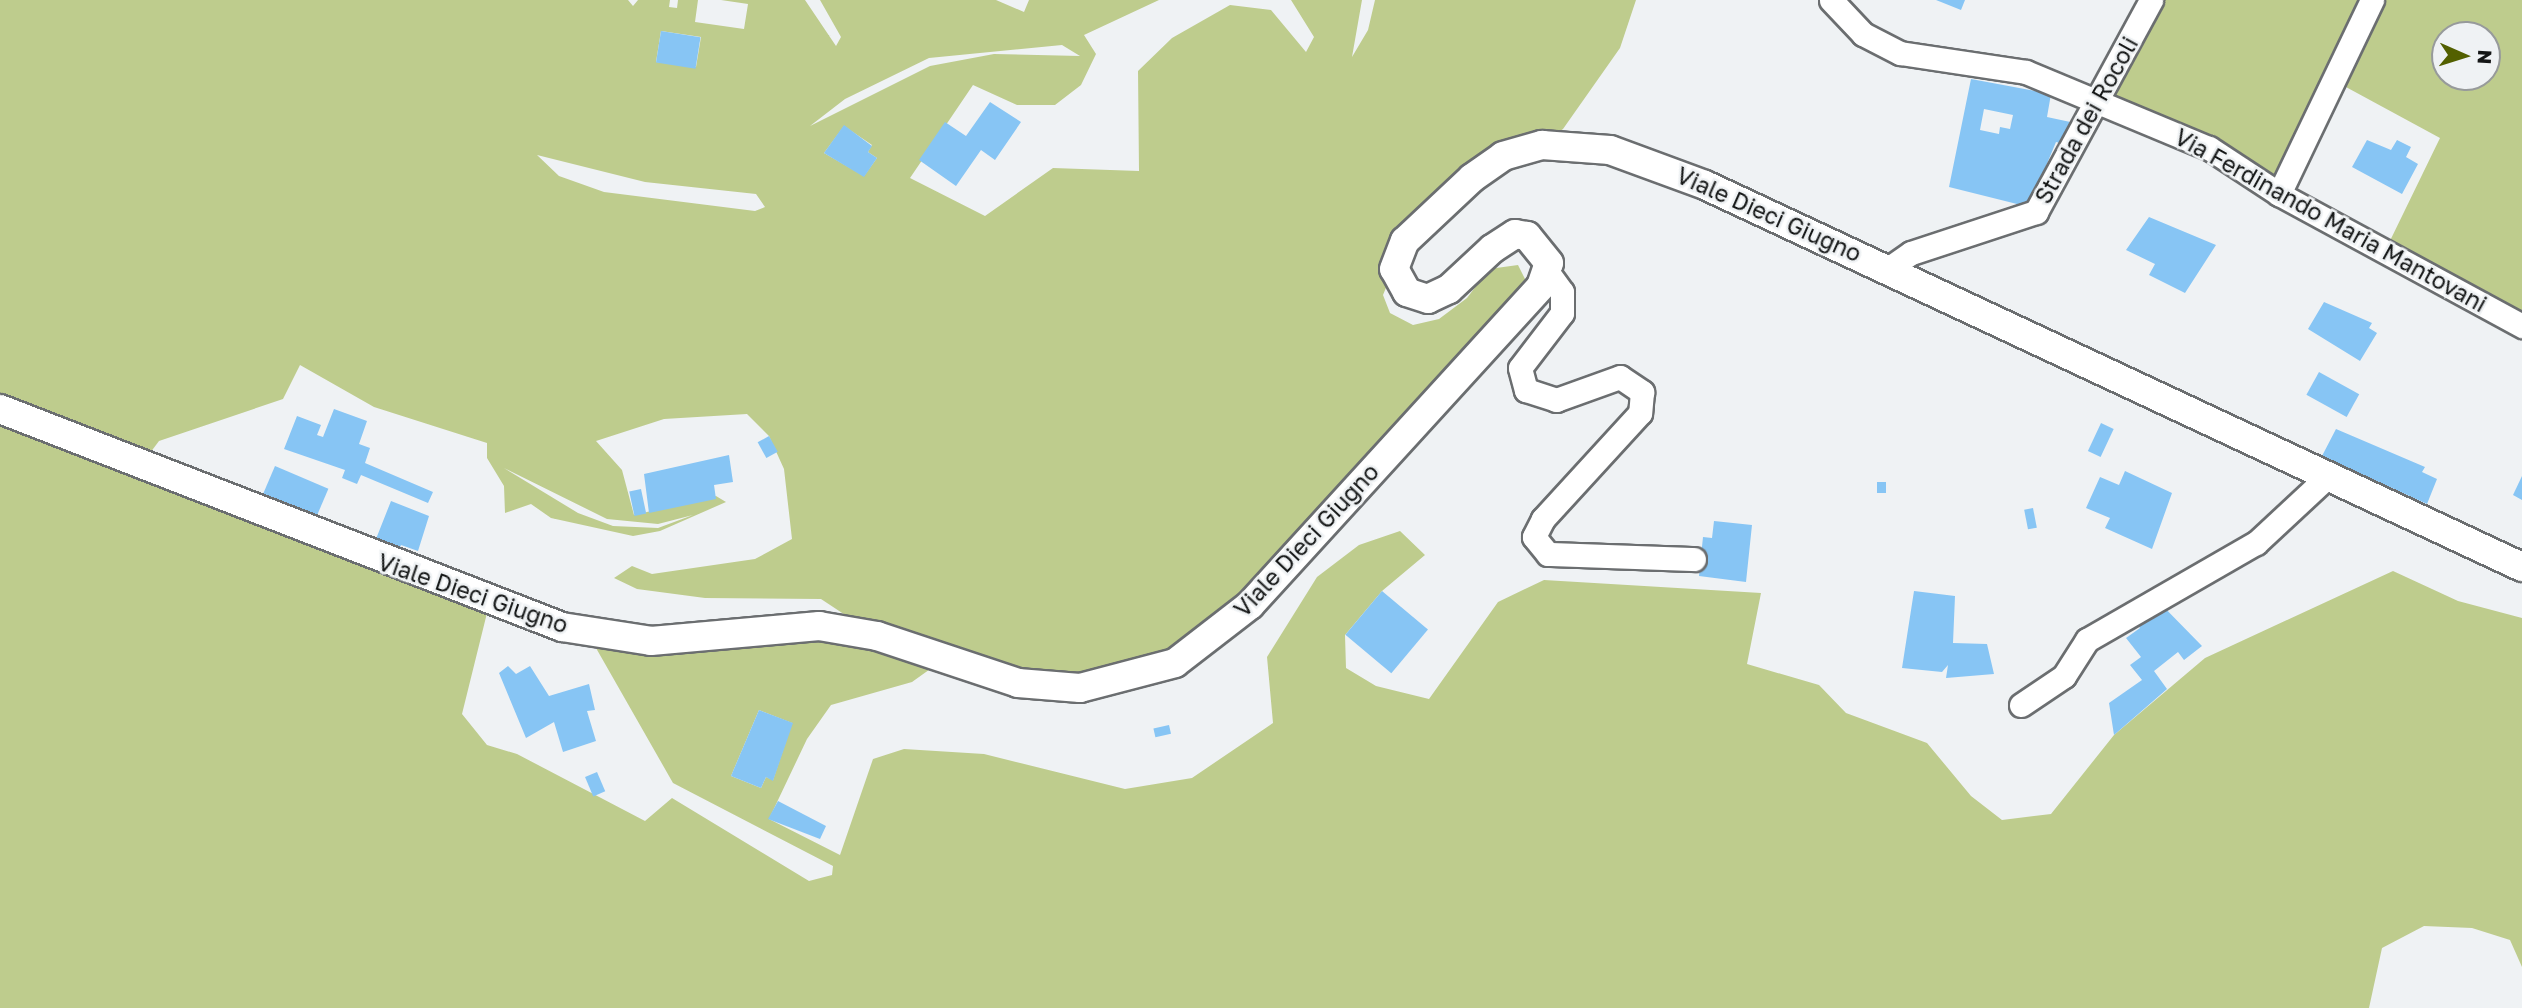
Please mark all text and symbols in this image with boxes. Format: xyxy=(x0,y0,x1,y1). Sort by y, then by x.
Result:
north arrow xyxy=(2431,21,2501,91)
street label: Strada dei Rocoli xyxy=(2029,32,2143,208)
text: N xyxy=(2474,49,2497,65)
street label: Via Ferdinando Maria Mantovani xyxy=(2170,122,2492,318)
street label: Viale Dieci Giugno xyxy=(1672,161,1866,267)
street label: Viale Dieci Giugno xyxy=(1228,458,1384,622)
street label: Viale Dieci Giugno xyxy=(374,548,572,638)

